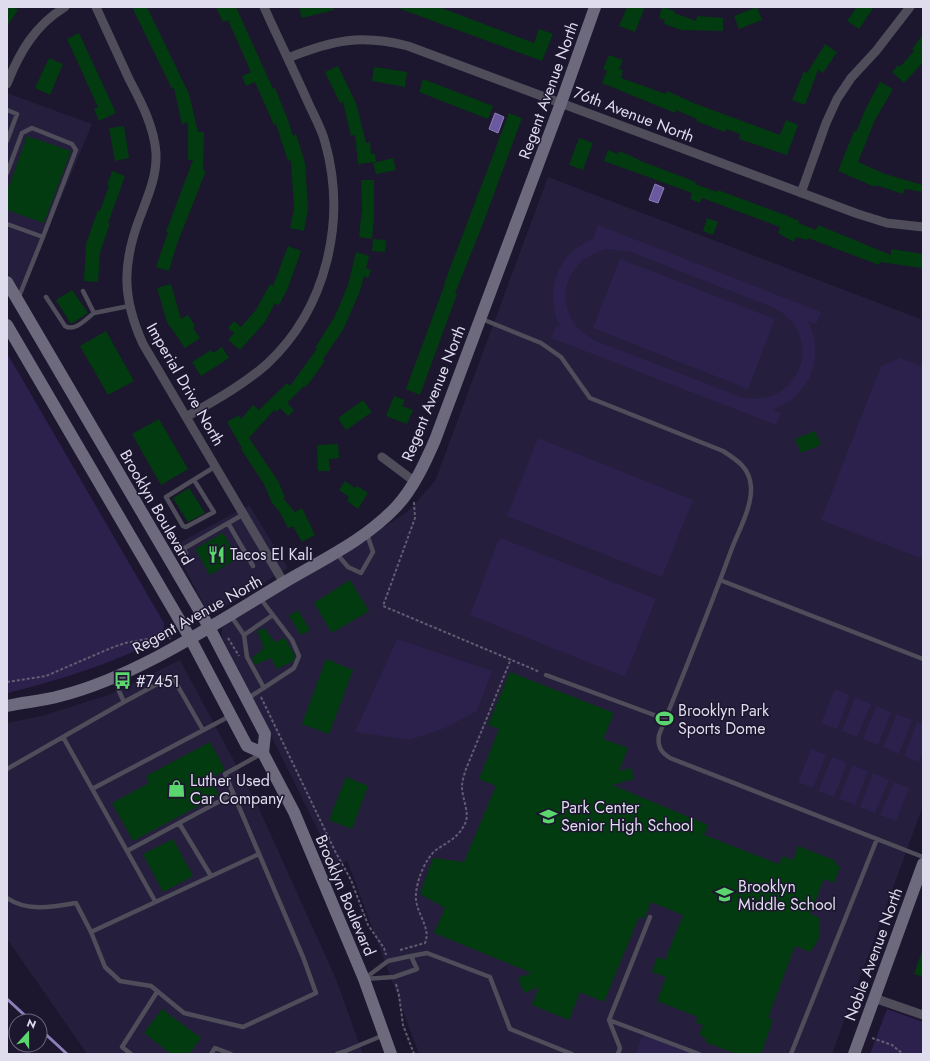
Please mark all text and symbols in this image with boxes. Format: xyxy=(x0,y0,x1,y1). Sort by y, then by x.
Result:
street label: Regent Avenue North xyxy=(513,18,584,162)
street label: 76th Avenue North xyxy=(570,81,698,148)
street label: Imperial Drive North xyxy=(141,318,230,450)
street label: Regent Avenue North xyxy=(396,322,471,465)
street label: Brooklyn Boulevard xyxy=(114,445,199,569)
place label: Tacos El Kali xyxy=(230,543,313,566)
restaurant icon: Tacos El Kali xyxy=(207,544,227,564)
street label: Regent Avenue North xyxy=(128,569,266,660)
place label: #7451 xyxy=(136,670,180,693)
bus stop icon: #7451 xyxy=(113,671,133,691)
place label: Brooklyn Park Sports Dome xyxy=(678,699,770,740)
sports icon: Brooklyn Park Sports Dome xyxy=(655,709,675,729)
place label: Luther Used Car Company xyxy=(190,769,284,810)
shop icon: Luther Used Car Company xyxy=(167,779,187,799)
place label: Park Center Senior High School xyxy=(561,796,693,837)
school or university icon: Park Center Senior High School xyxy=(538,806,558,826)
street label: Brooklyn Boulevard xyxy=(310,831,381,959)
place label: Brooklyn Middle School xyxy=(738,875,836,916)
street label: Noble Avenue North xyxy=(839,884,908,1024)
school or university icon: Brooklyn Middle School xyxy=(715,885,735,905)
north arrow xyxy=(8,1013,48,1053)
text: N xyxy=(25,1015,39,1033)

